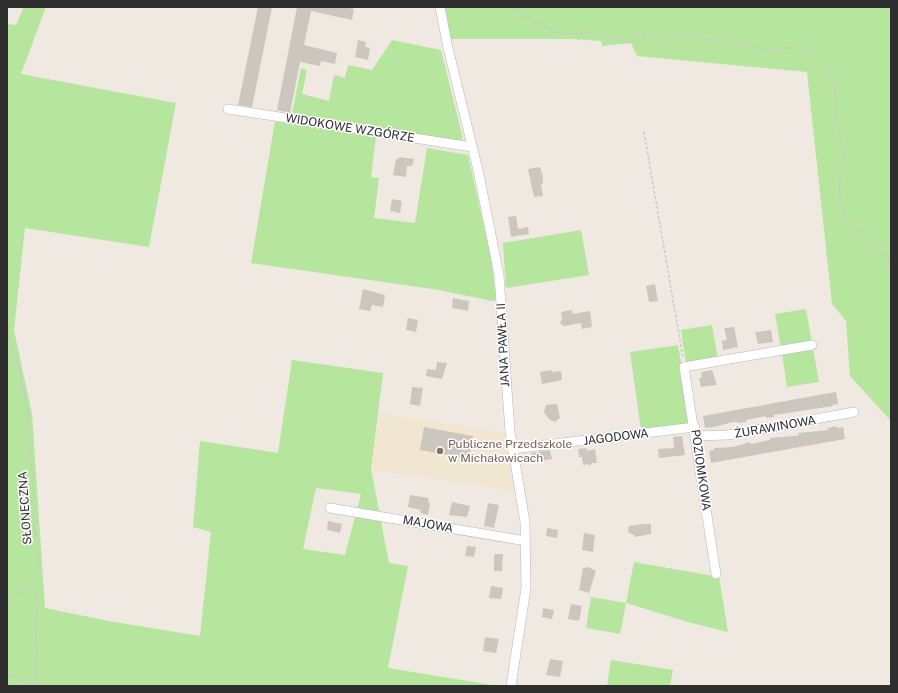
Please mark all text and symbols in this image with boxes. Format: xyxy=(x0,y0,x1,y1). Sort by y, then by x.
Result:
street label: WIDOKOWE WZGÓRZE xyxy=(284,111,416,145)
street label: JANA PAWŁA II xyxy=(494,303,512,387)
street label: ŻURAWINOWA xyxy=(733,413,817,441)
street label: JAGODOWA xyxy=(583,426,650,448)
street label: POZIOMKOWA xyxy=(688,428,714,512)
place label: Publiczne Przedszkole w Michałowicach xyxy=(448,437,573,465)
marker: Publiczne Przedszkole w Michałowicach xyxy=(435,446,445,456)
street label: SŁONECZNA xyxy=(15,470,35,545)
street label: MAJOWA xyxy=(402,513,455,535)

